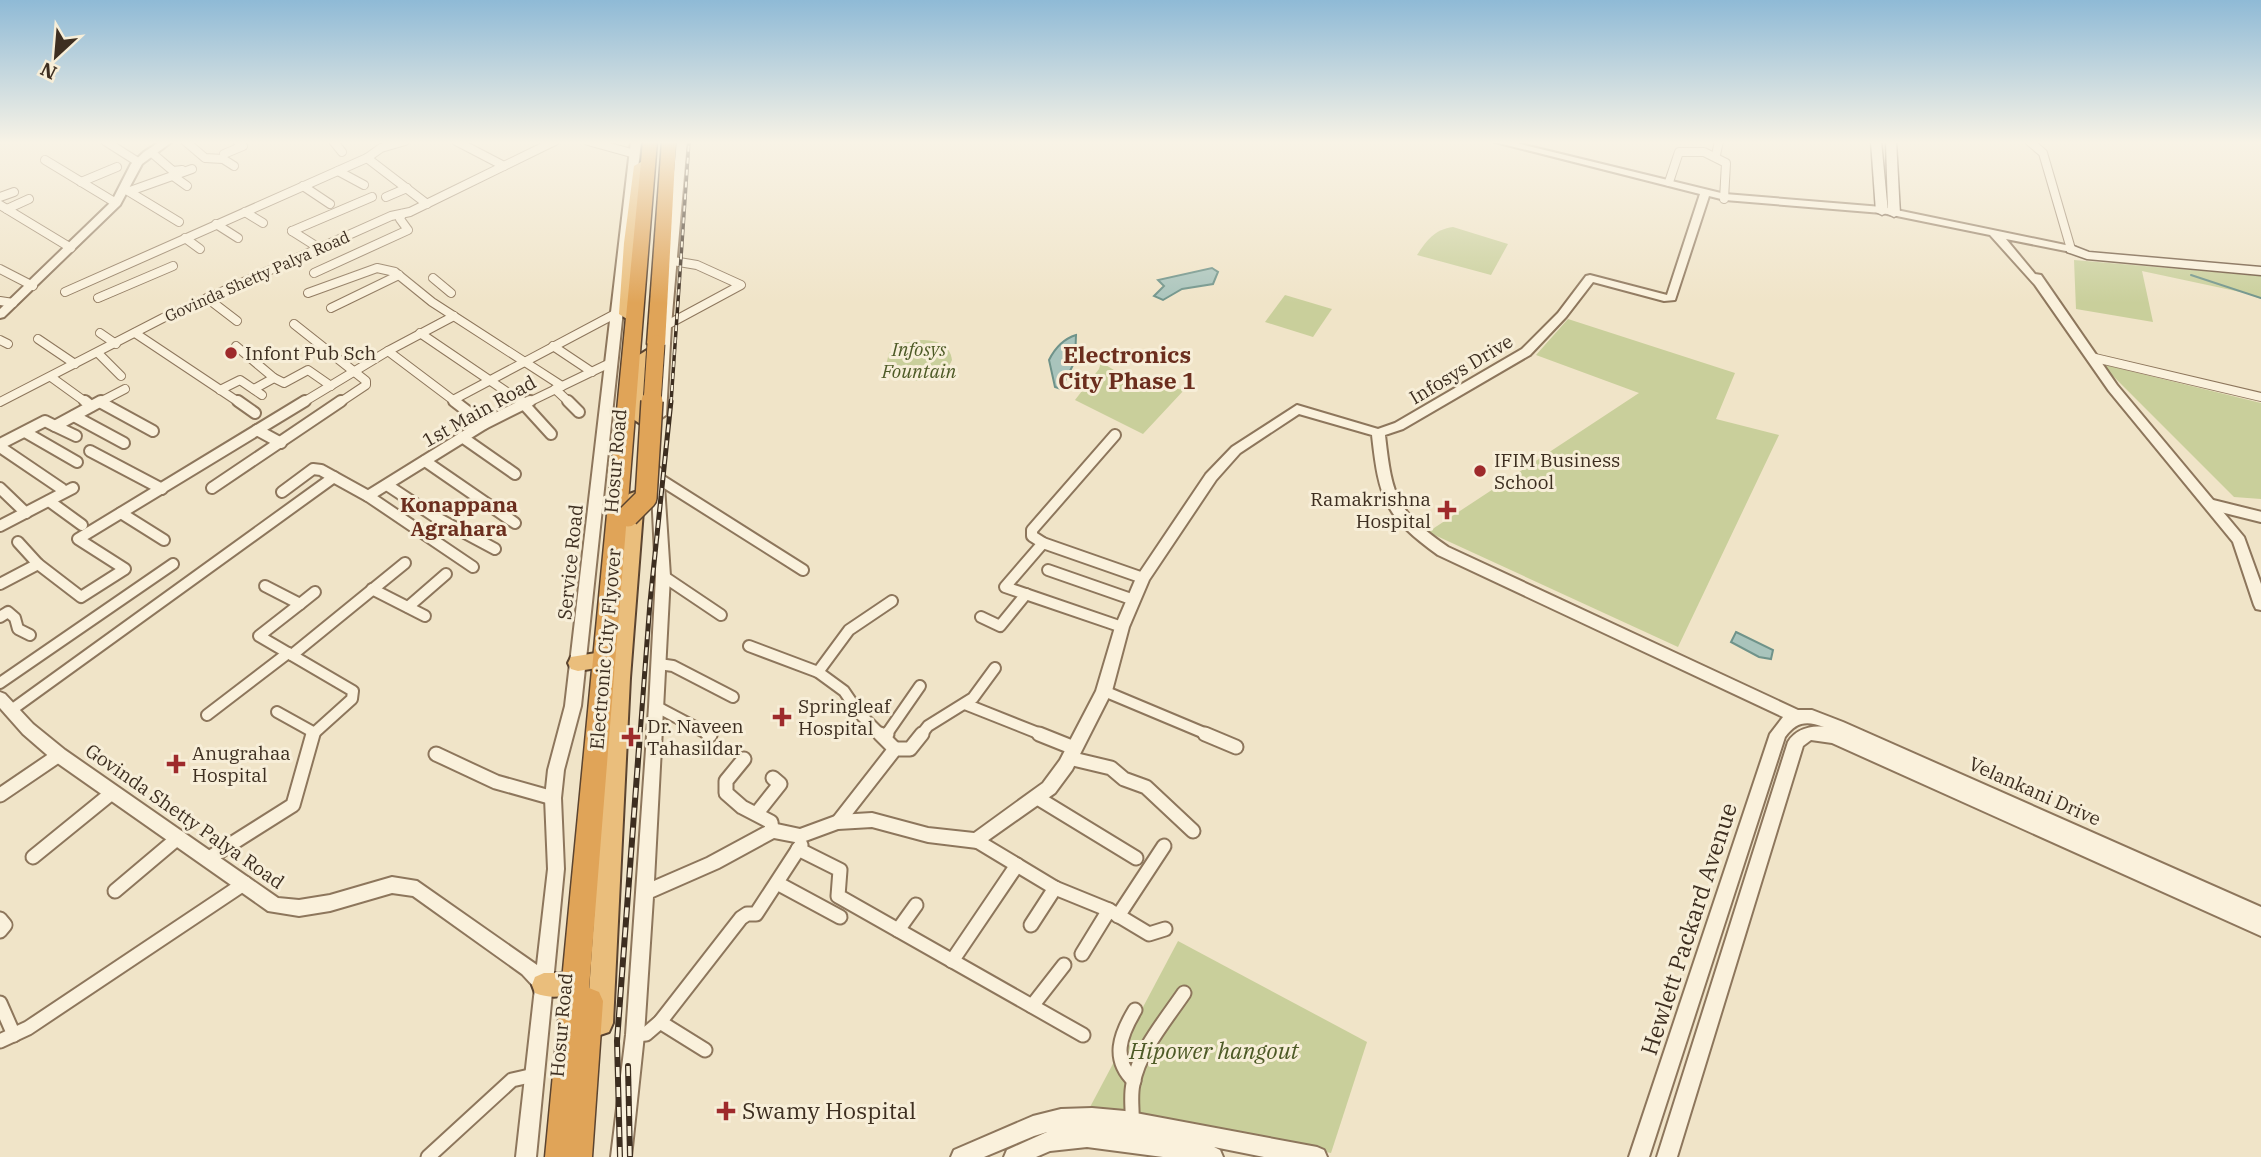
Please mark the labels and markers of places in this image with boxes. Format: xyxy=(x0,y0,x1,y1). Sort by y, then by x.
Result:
place label: Infont Pub Sch xyxy=(245,341,376,365)
marker: Infont Pub Sch xyxy=(223,345,239,361)
place label: IFIM Business School xyxy=(1494,448,1620,494)
marker: IFIM Business School xyxy=(1472,463,1488,479)
place label: Ramakrishna Hospital xyxy=(1310,487,1431,533)
marker: Ramakrishna Hospital xyxy=(1437,500,1457,520)
place label: Springleaf Hospital xyxy=(798,694,892,740)
marker: Springleaf Hospital xyxy=(772,707,792,727)
place label: Dr. Naveen Tahasildar xyxy=(647,714,744,760)
marker: Dr. Naveen Tahasildar xyxy=(621,727,641,747)
place label: Anugrahaa Hospital xyxy=(192,741,291,787)
marker: Anugrahaa Hospital xyxy=(166,754,186,774)
place label: Swamy Hospital xyxy=(742,1095,916,1125)
marker: Swamy Hospital xyxy=(716,1101,736,1121)

